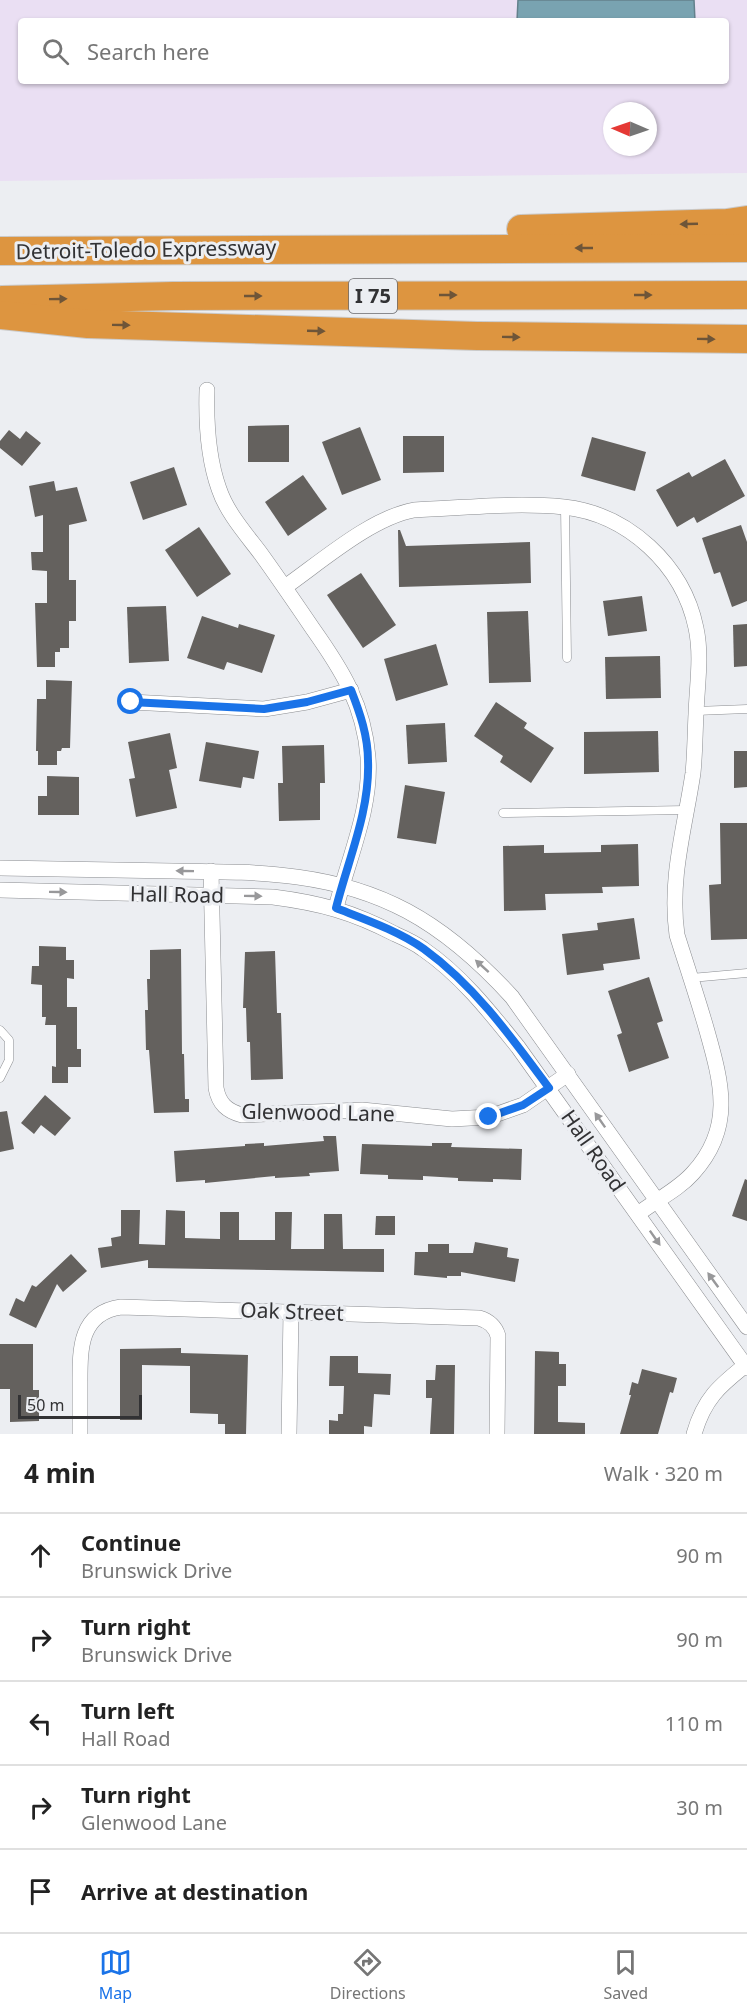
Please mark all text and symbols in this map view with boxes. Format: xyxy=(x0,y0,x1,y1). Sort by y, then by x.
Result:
search box xyxy=(18,18,729,84)
icon: search xyxy=(39,35,72,68)
text: Search here xyxy=(87,36,209,66)
north arrow xyxy=(603,102,657,156)
one-way arrow xyxy=(679,219,698,229)
street label: Detroit-Toledo Expressway xyxy=(15,233,277,265)
one-way arrow xyxy=(574,243,593,253)
road number: I 75 xyxy=(349,279,397,313)
one-way arrow xyxy=(439,290,458,300)
one-way arrow xyxy=(634,290,653,300)
one-way arrow xyxy=(244,291,263,301)
one-way arrow xyxy=(49,294,68,303)
one-way arrow xyxy=(112,320,131,330)
one-way arrow xyxy=(306,326,325,335)
one-way arrow xyxy=(501,332,520,341)
one-way arrow xyxy=(696,334,715,344)
route start xyxy=(117,688,143,714)
one-way arrow xyxy=(176,866,195,876)
street label: Hall Road xyxy=(130,879,224,909)
one-way arrow xyxy=(49,887,68,897)
one-way arrow xyxy=(244,891,263,901)
one-way arrow xyxy=(475,960,490,973)
street label: Glenwood Lane xyxy=(241,1097,395,1127)
route end xyxy=(475,1103,501,1129)
street label: Hall Road xyxy=(555,1104,632,1197)
one-way arrow xyxy=(595,1113,607,1128)
one-way arrow xyxy=(649,1229,661,1245)
one-way arrow xyxy=(707,1272,719,1288)
street label: Oak Street xyxy=(240,1295,345,1327)
scale bar xyxy=(18,1392,142,1420)
text: 50 m xyxy=(27,1394,64,1416)
text: 4 min xyxy=(24,1455,96,1491)
text: Walk · 320 m xyxy=(604,1460,723,1487)
text: Continue xyxy=(81,1527,181,1557)
icon: ahead xyxy=(24,1539,57,1572)
text: 90 m xyxy=(676,1542,723,1569)
text: Brunswick Drive xyxy=(81,1557,232,1584)
text: Turn right xyxy=(81,1611,191,1641)
icon: right xyxy=(24,1623,57,1656)
text: 90 m xyxy=(676,1626,723,1653)
text: Brunswick Drive xyxy=(81,1641,232,1668)
text: Turn left xyxy=(81,1695,175,1725)
icon: left xyxy=(24,1707,57,1740)
text: 110 m xyxy=(665,1710,723,1737)
text: Hall Road xyxy=(81,1725,171,1752)
text: Turn right xyxy=(81,1779,191,1809)
icon: right xyxy=(24,1791,57,1824)
text: 30 m xyxy=(676,1794,723,1821)
text: Glenwood Lane xyxy=(81,1809,227,1836)
icon: arrive xyxy=(24,1875,57,1908)
text: Arrive at destination xyxy=(81,1876,308,1906)
tab: Map xyxy=(99,1946,132,2004)
tab: Directions xyxy=(330,1946,406,2004)
tab: Saved xyxy=(603,1946,648,2004)

